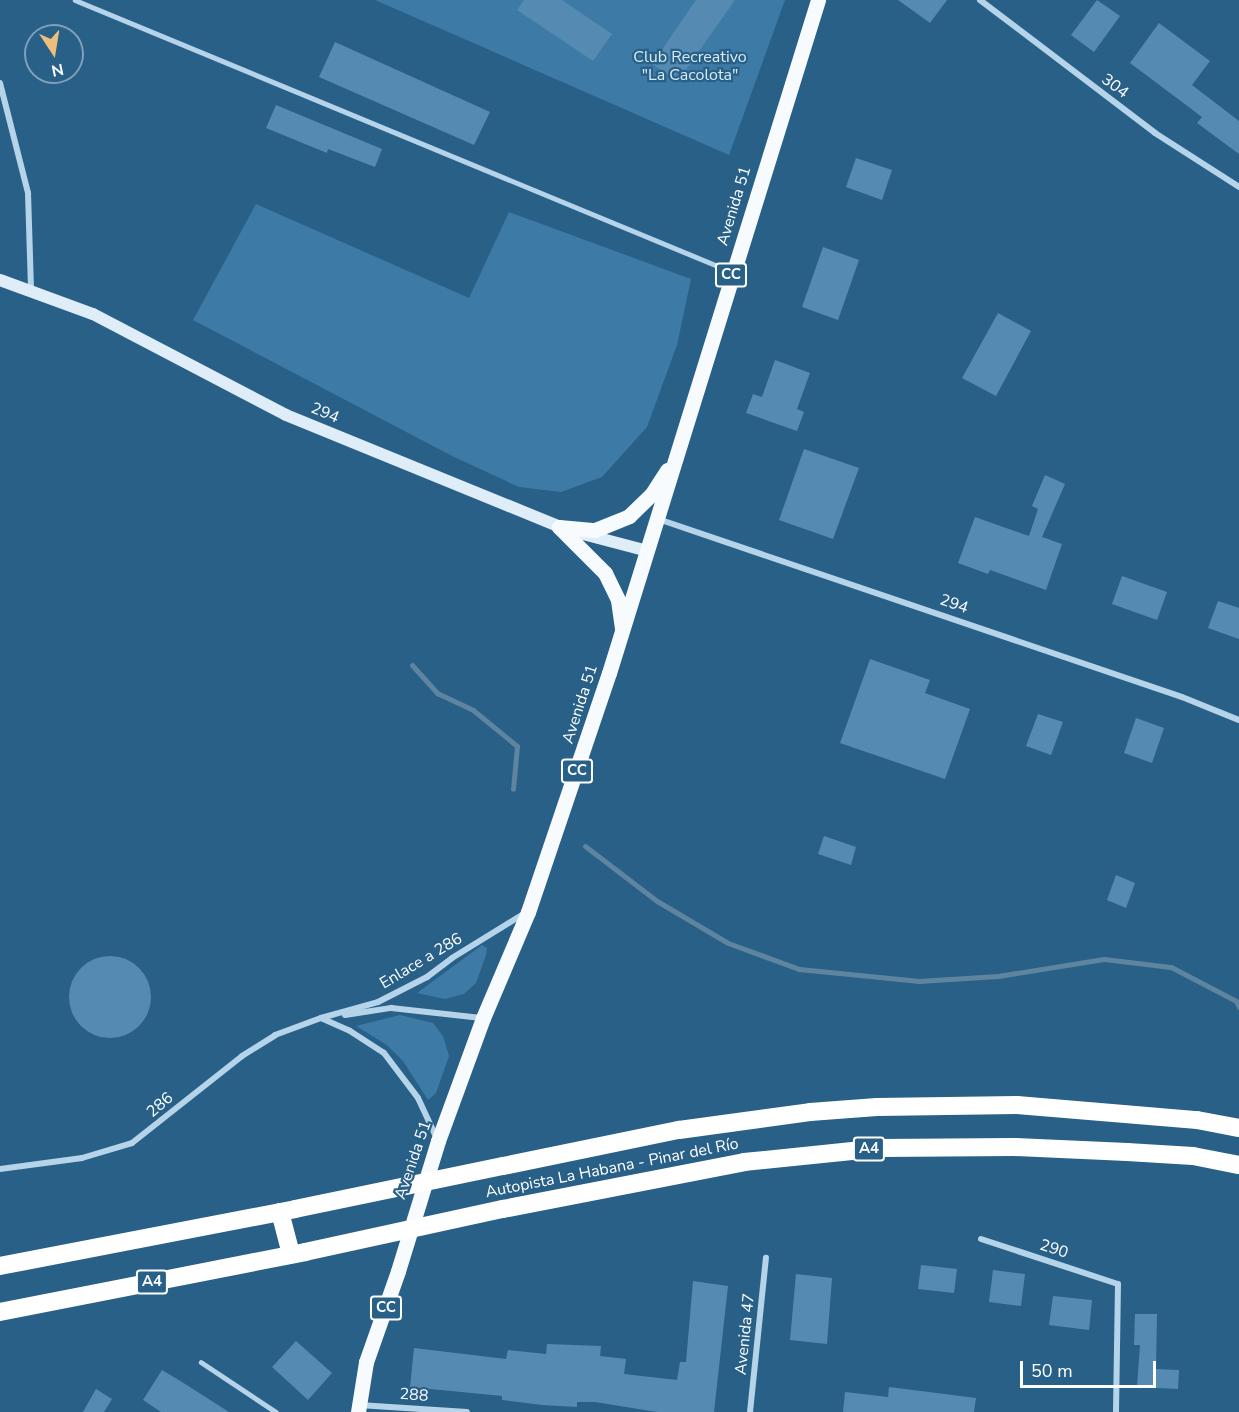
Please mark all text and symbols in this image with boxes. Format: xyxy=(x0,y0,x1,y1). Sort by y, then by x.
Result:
north arrow xyxy=(24,24,84,84)
park label: Club Recreativo "La Cacolota" xyxy=(633,47,747,85)
text: N xyxy=(49,58,65,82)
street label: 304 xyxy=(1098,70,1132,102)
street label: Avenida 51 xyxy=(713,164,755,248)
road number: CC xyxy=(714,263,748,287)
street label: 294 xyxy=(308,399,342,427)
street label: 294 xyxy=(937,590,971,618)
street label: Avenida 51 xyxy=(558,662,602,746)
road number: CC xyxy=(560,759,594,783)
street label: Enlace a 286 xyxy=(376,929,466,993)
street label: 286 xyxy=(143,1088,177,1122)
street label: Avenida 51 xyxy=(391,1118,435,1202)
street label: Autopista La Habana - Pinar del Río xyxy=(484,1134,740,1202)
road number: A4 xyxy=(852,1137,886,1161)
street label: 290 xyxy=(1037,1235,1071,1263)
road number: A4 xyxy=(136,1270,168,1294)
street label: Avenida 47 xyxy=(731,1292,759,1376)
road number: CC xyxy=(370,1296,402,1320)
scale bar xyxy=(1023,1349,1160,1387)
text: 50 m xyxy=(1031,1359,1073,1383)
street label: 288 xyxy=(399,1384,429,1406)

